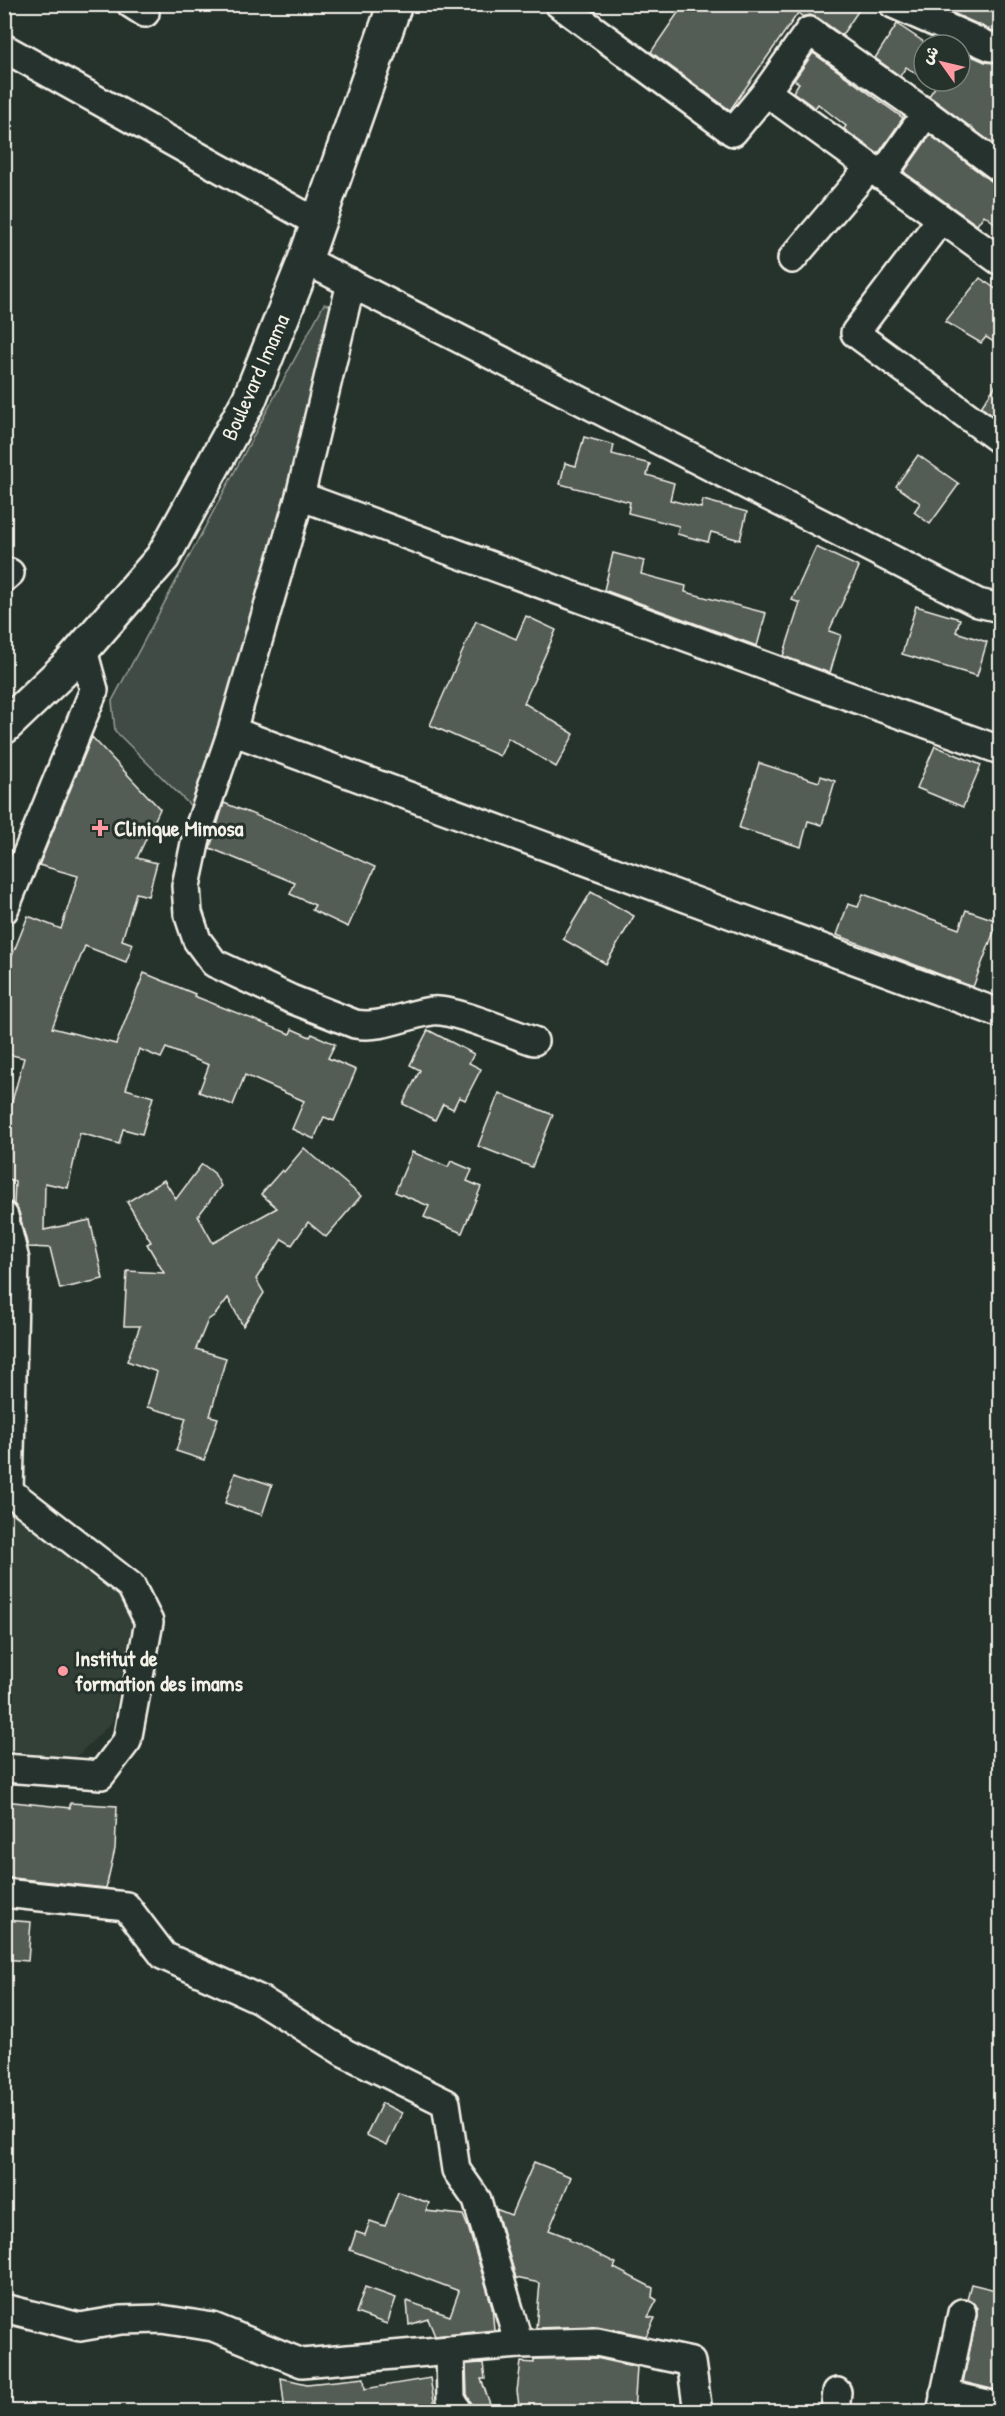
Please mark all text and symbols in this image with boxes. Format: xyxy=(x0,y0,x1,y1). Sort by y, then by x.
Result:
north arrow xyxy=(912,33,972,93)
text: ش xyxy=(916,41,944,68)
street label: Boulevard Imama xyxy=(214,309,296,445)
place label: Clinique Mimosa xyxy=(114,813,244,844)
marker: Clinique Mimosa xyxy=(91,819,109,837)
place label: Institut de formation des imams xyxy=(75,1643,244,1698)
marker: Institut de formation des imams xyxy=(56,1664,70,1678)

